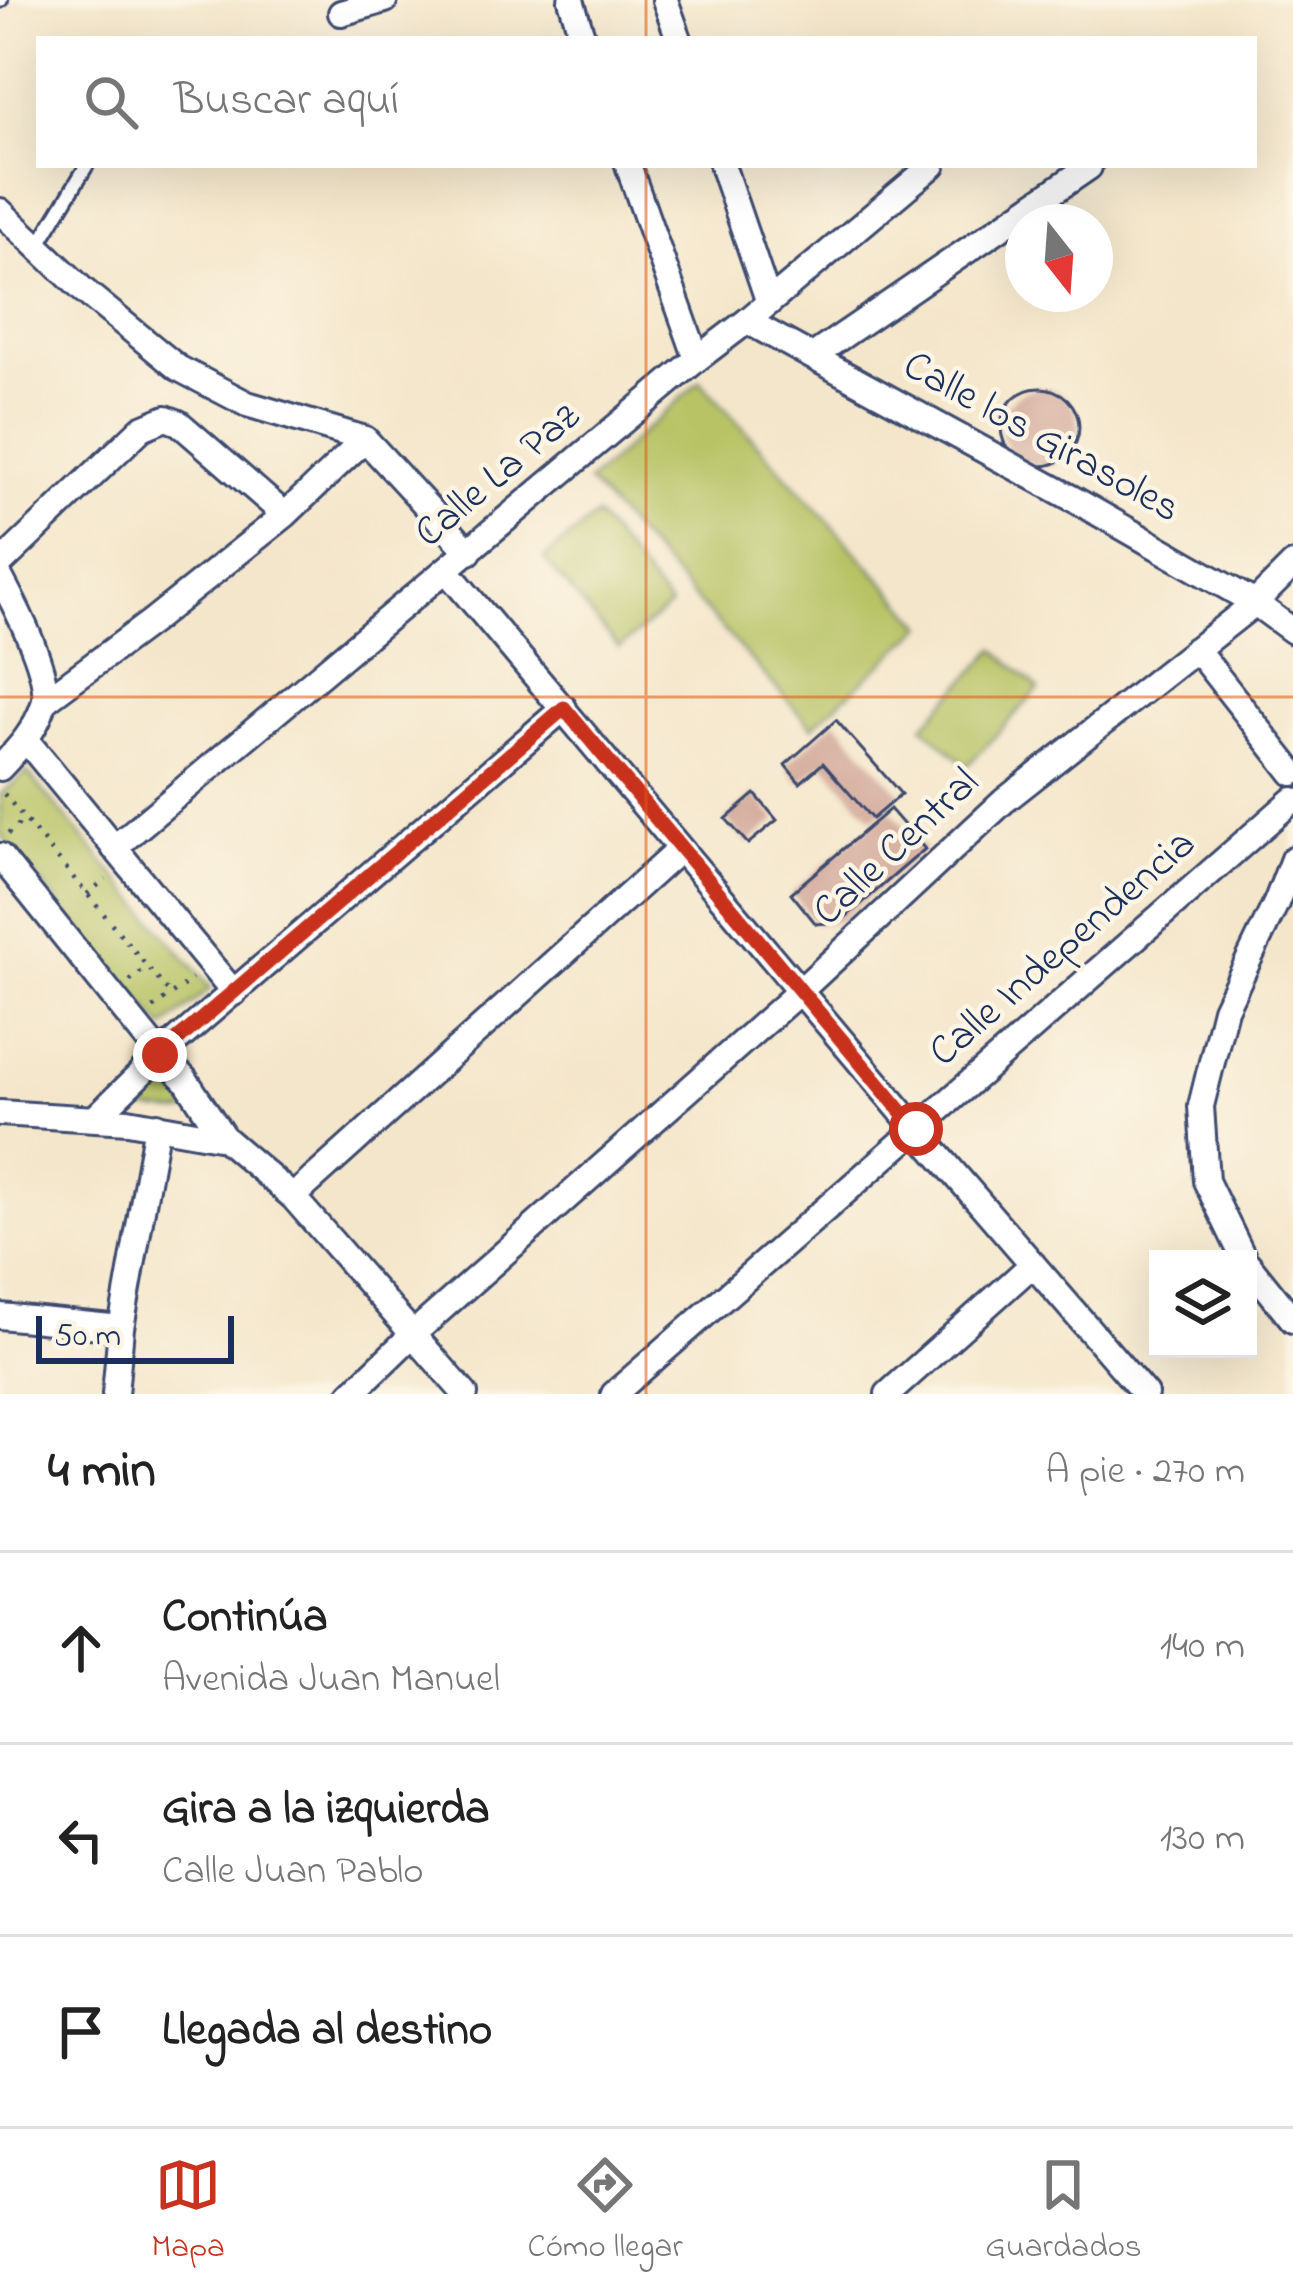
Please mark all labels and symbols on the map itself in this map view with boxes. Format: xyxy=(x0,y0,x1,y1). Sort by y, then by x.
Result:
north arrow xyxy=(1005,204,1113,312)
street label: Calle los Girasoles xyxy=(891,336,1191,540)
street label: Calle La Paz xyxy=(402,388,595,564)
street label: Calle Central xyxy=(800,755,994,941)
street label: Calle Independencia xyxy=(916,816,1210,1082)
route end xyxy=(133,1028,187,1082)
route start xyxy=(889,1102,943,1156)
scale bar xyxy=(36,1310,234,1363)

